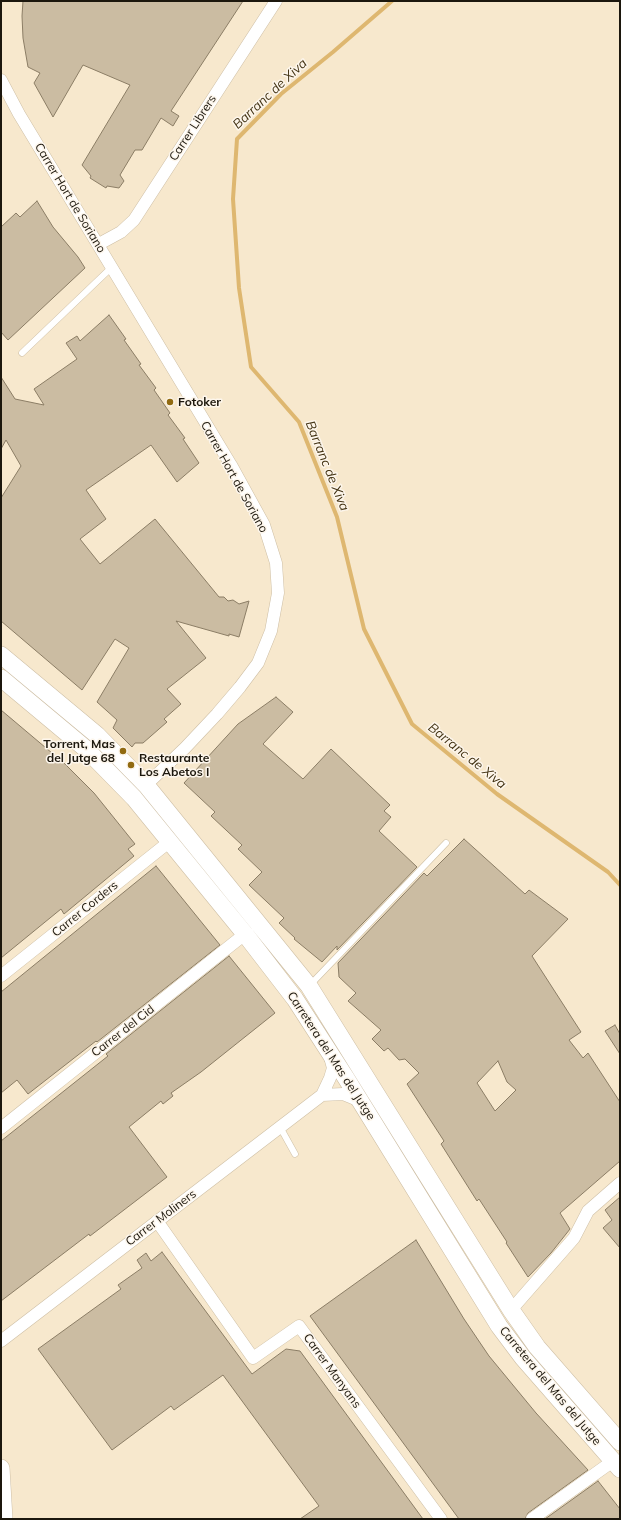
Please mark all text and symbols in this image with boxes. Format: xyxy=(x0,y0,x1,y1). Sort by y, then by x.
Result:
water label: Barranc de Xiva xyxy=(230,56,310,132)
street label: Carrer Librers xyxy=(166,92,220,164)
street label: Carrer Hort de Soriano xyxy=(32,141,108,255)
place label: Fotoker xyxy=(178,395,221,409)
marker: Fotoker xyxy=(165,397,175,407)
street label: Carrer Hort de Soriano xyxy=(197,419,271,535)
water label: Barranc de Xiva xyxy=(302,419,352,513)
water label: Barranc de Xiva xyxy=(425,720,509,792)
place label: Torrent, Mas del Jutge 68 xyxy=(43,737,115,765)
marker: Torrent, Mas del Jutge 68 xyxy=(118,746,128,756)
place label: Restaurante Los Abetos I xyxy=(139,751,209,779)
marker: Restaurante Los Abetos I xyxy=(126,760,136,770)
street label: Carrer Corders xyxy=(49,878,121,940)
street label: Carretera del Mas del Jutge xyxy=(284,989,378,1123)
street label: Carrer del Cid xyxy=(89,1002,157,1060)
street label: Carrer Moliners xyxy=(123,1187,199,1249)
street label: Carretera del Mas del Jutge xyxy=(496,1324,604,1448)
street label: Carrer Manyans xyxy=(300,1331,364,1411)

